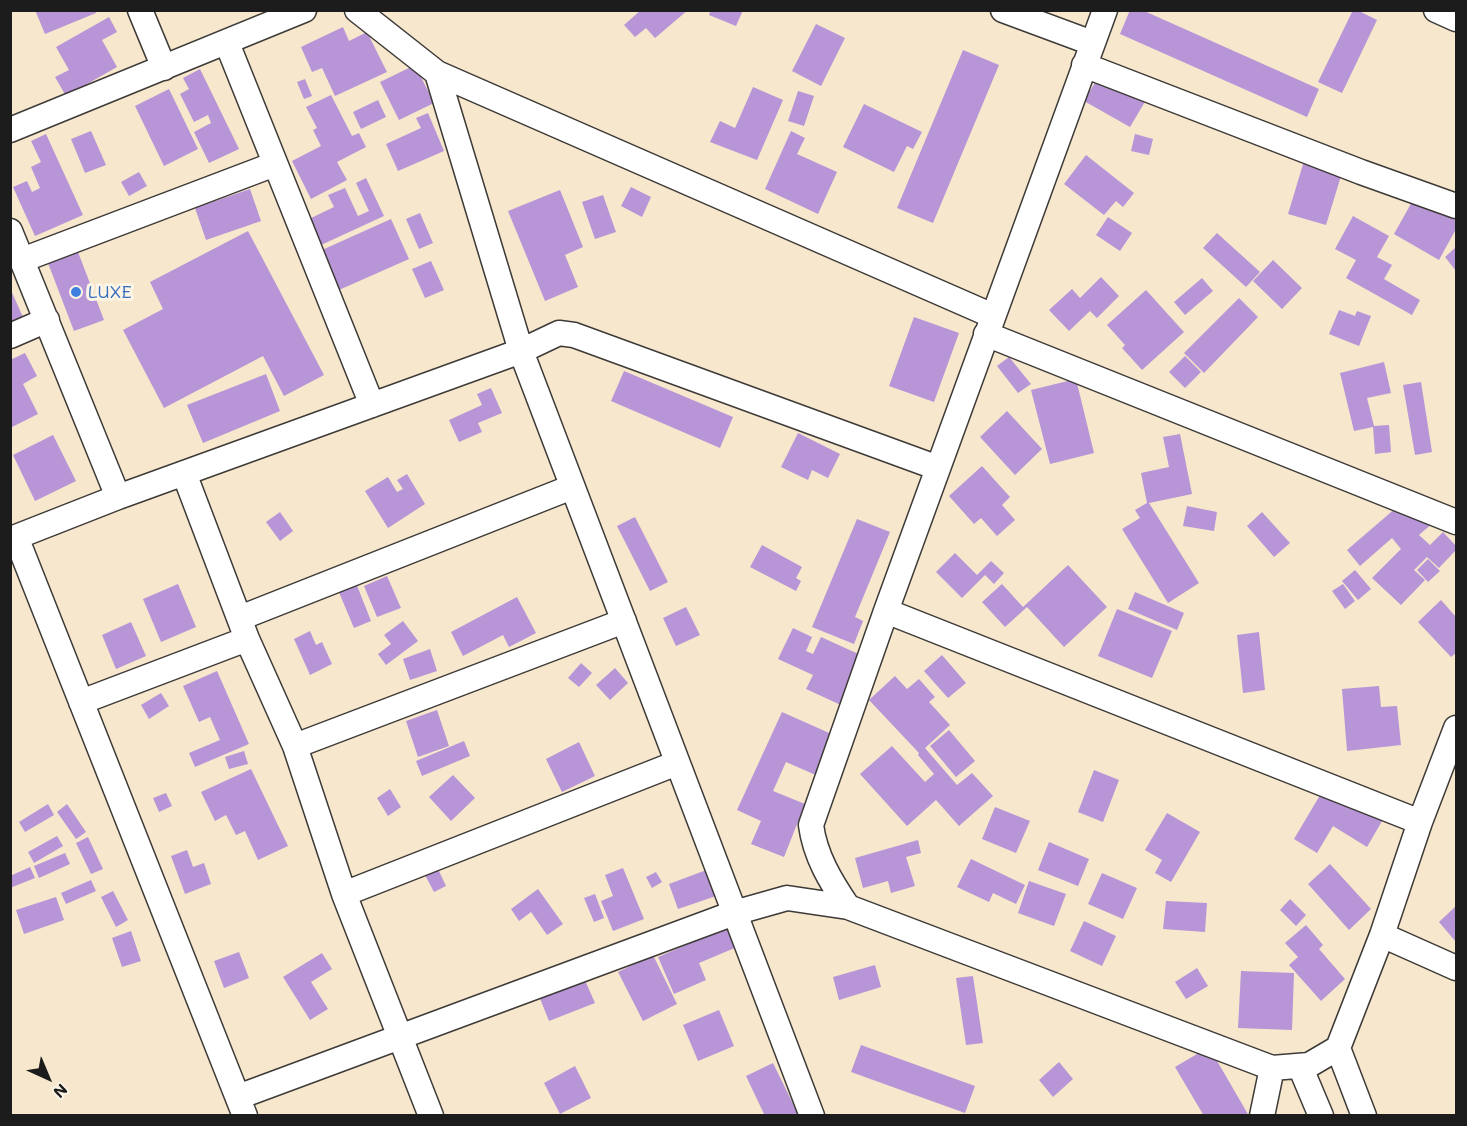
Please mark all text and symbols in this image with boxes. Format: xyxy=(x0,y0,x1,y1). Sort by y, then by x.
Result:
place label: LUXE xyxy=(88,281,132,303)
marker: LUXE xyxy=(69,285,83,299)
north arrow xyxy=(18,1048,78,1108)
text: N xyxy=(49,1080,73,1103)

